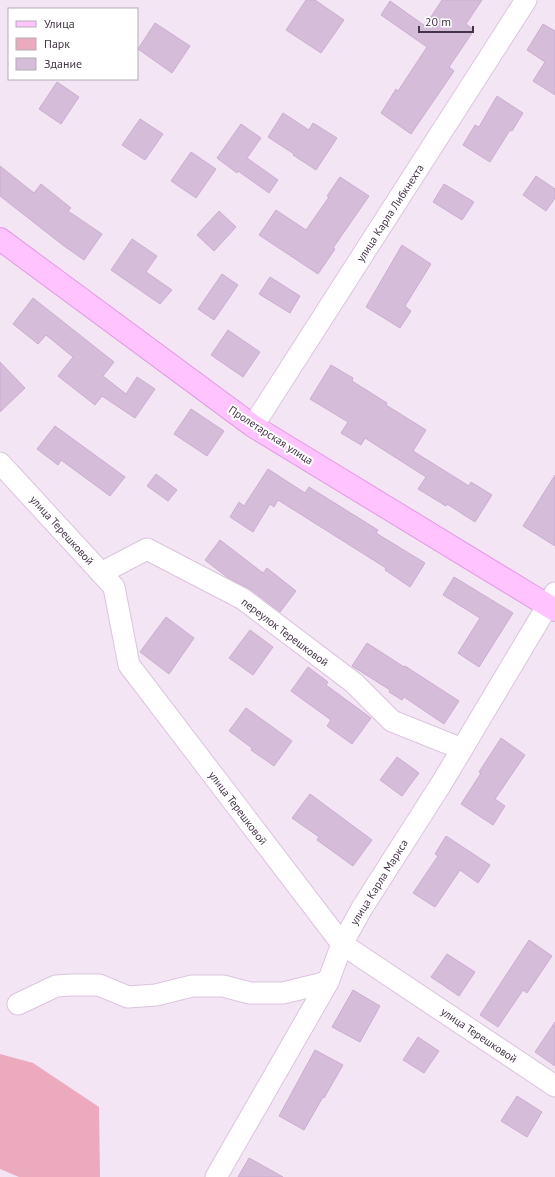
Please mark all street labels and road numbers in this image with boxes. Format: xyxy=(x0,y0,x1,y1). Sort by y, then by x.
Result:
street label: улица Карла Либкнехта xyxy=(353,162,427,264)
street label: Пролетарская улица xyxy=(226,403,316,467)
street label: улица Терешковой xyxy=(27,492,97,568)
street label: переулок Терешковой xyxy=(239,595,331,669)
street label: улица Терешковой xyxy=(206,768,270,848)
street label: улица Карла Маркса xyxy=(347,836,411,928)
street label: улица Терешковой xyxy=(438,1004,520,1066)

